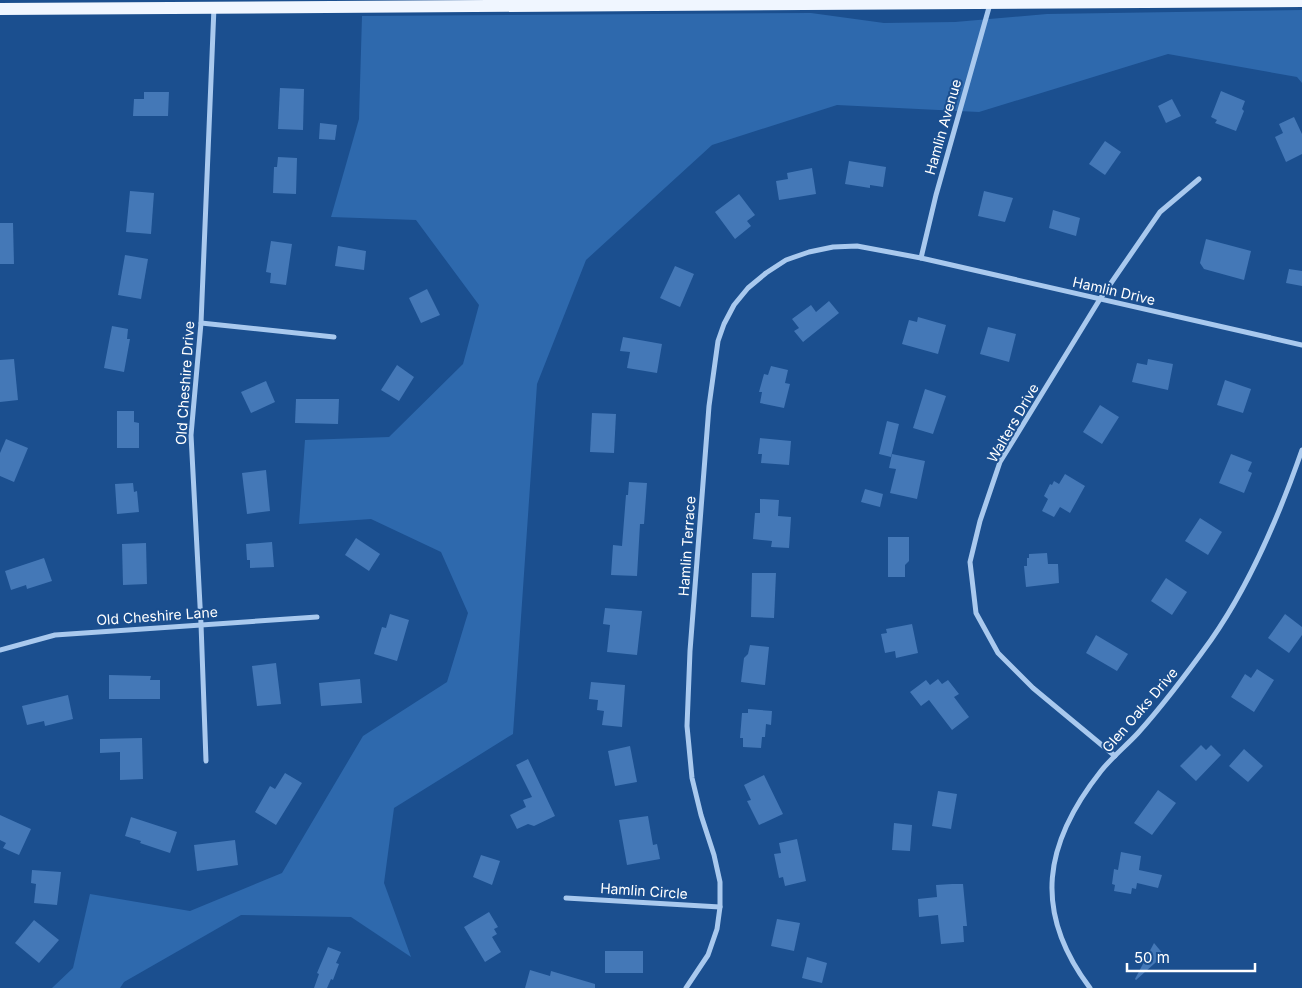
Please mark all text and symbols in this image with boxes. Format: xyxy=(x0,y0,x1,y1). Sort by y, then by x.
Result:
street label: Hamlin Avenue xyxy=(921,77,964,177)
street label: Hamlin Drive xyxy=(1071,273,1157,308)
street label: Old Cheshire Drive xyxy=(172,320,197,446)
street label: Walters Drive xyxy=(983,380,1042,465)
street label: Hamlin Terrace xyxy=(675,495,698,597)
street label: Old Cheshire Lane xyxy=(96,603,218,628)
street label: Glen Oaks Drive xyxy=(1098,664,1181,755)
street label: Hamlin Circle xyxy=(600,879,688,902)
scale bar xyxy=(1127,940,1254,972)
text: 50 m xyxy=(1134,948,1170,967)

